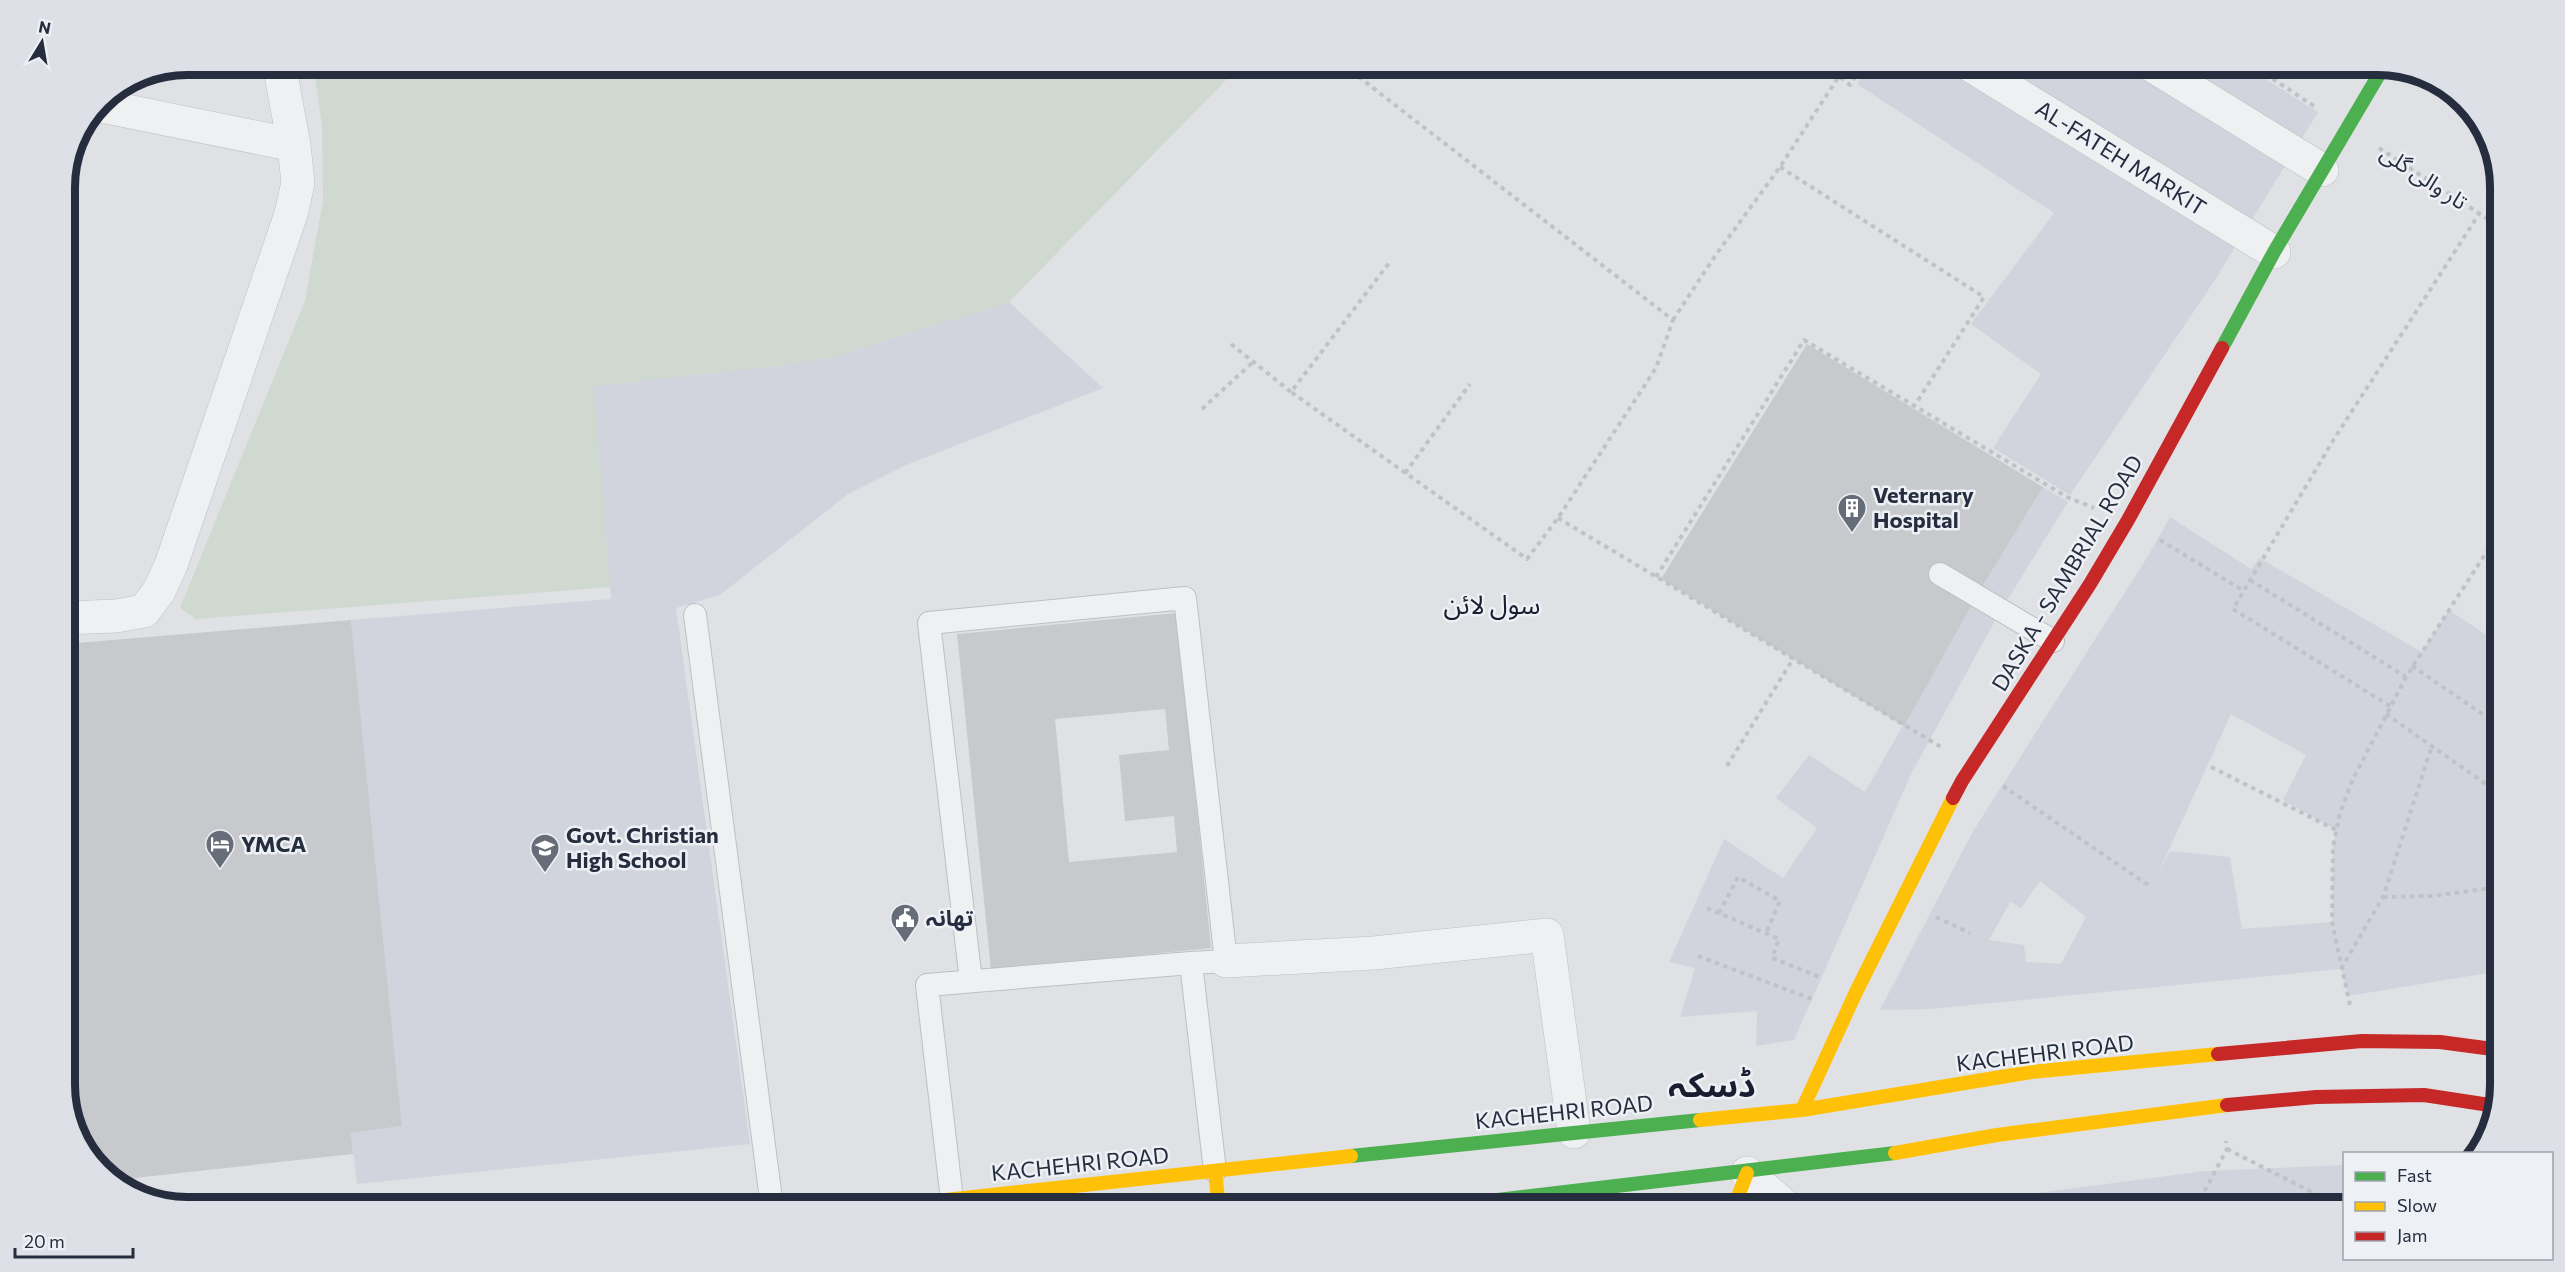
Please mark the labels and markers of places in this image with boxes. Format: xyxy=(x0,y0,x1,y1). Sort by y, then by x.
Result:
place label: Veternary Hospital xyxy=(1873,481,1974,533)
building icon: Veternary Hospital xyxy=(1836,492,1868,534)
place label: Govt. Christian High School xyxy=(566,821,719,873)
hotel icon: YMCA xyxy=(204,828,236,870)
place label: YMCA xyxy=(241,830,306,857)
school or university icon: Govt. Christian High School xyxy=(529,832,561,874)
public building icon: تھانہ xyxy=(889,902,921,944)
place label: تھانہ xyxy=(926,904,973,931)

